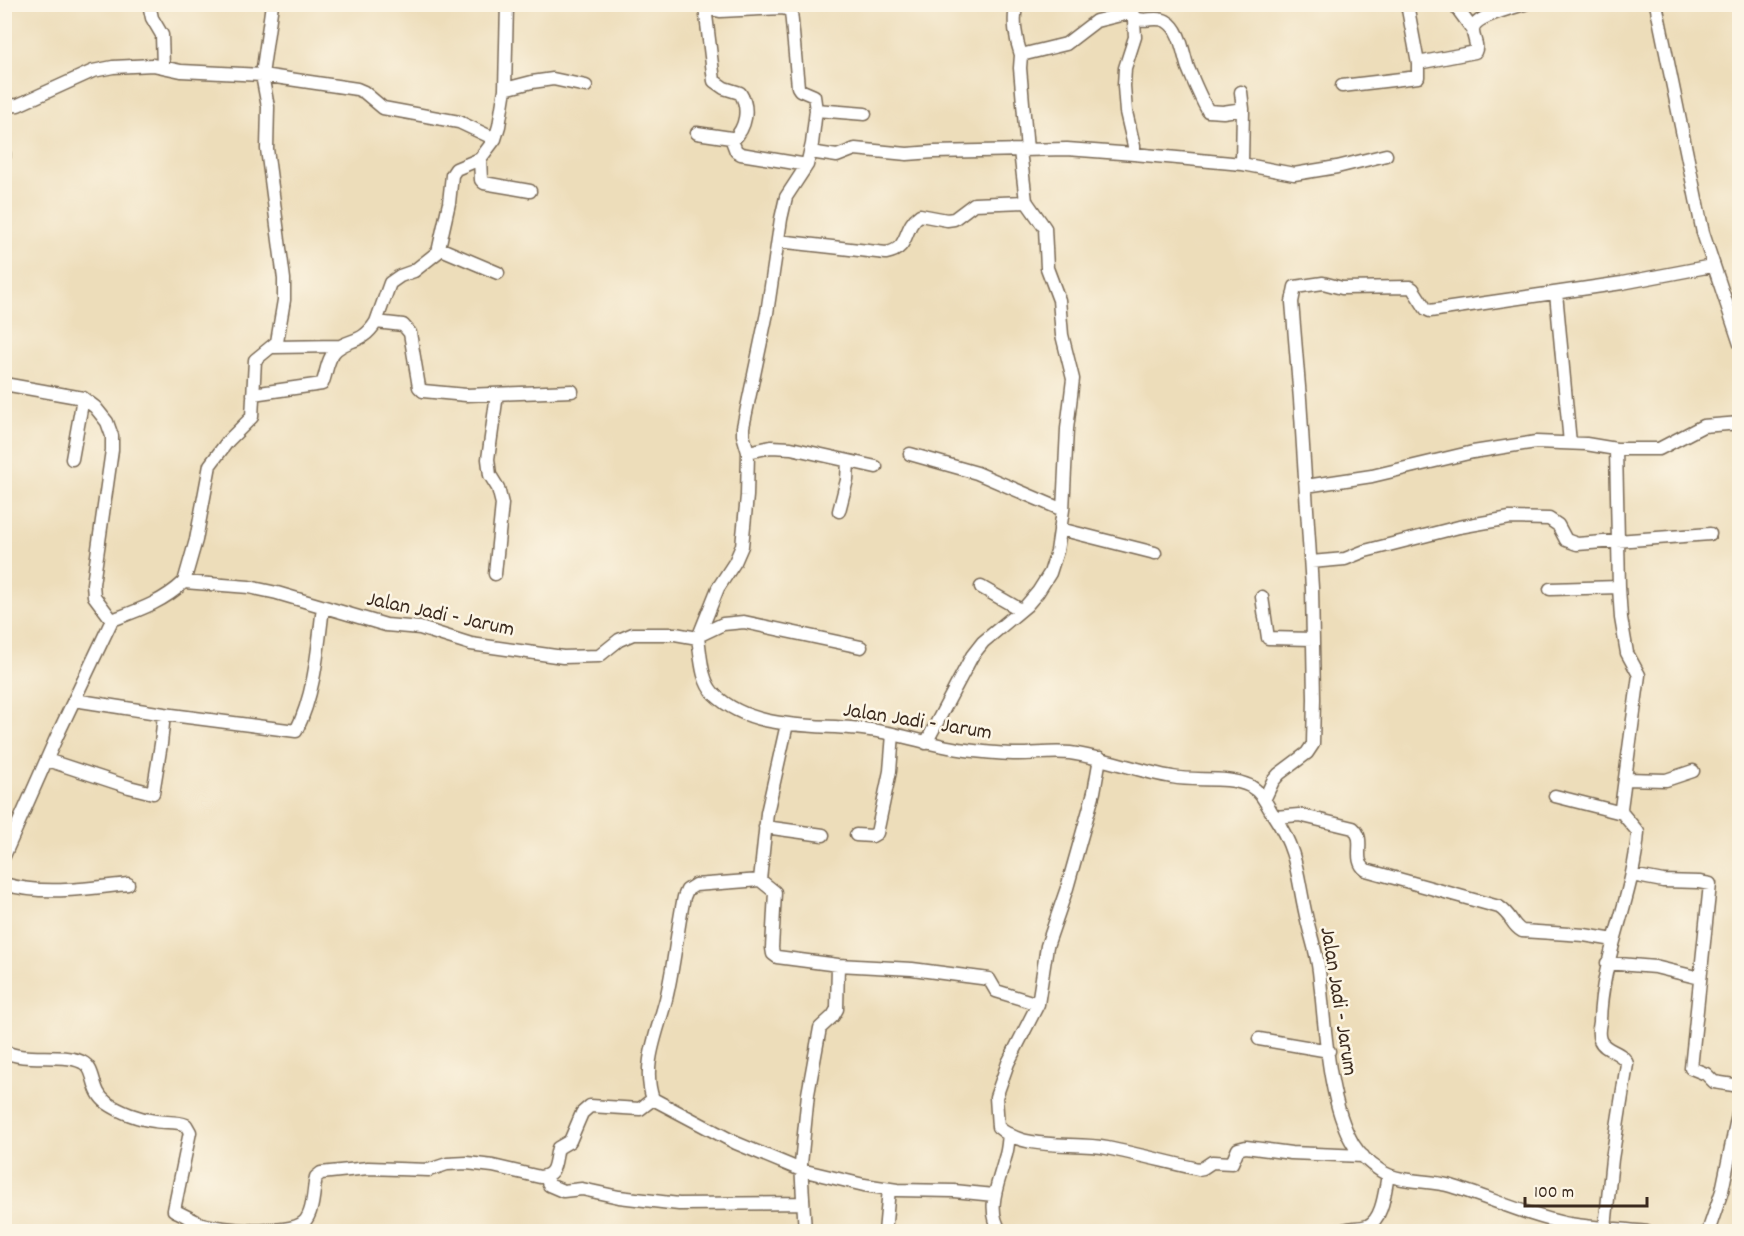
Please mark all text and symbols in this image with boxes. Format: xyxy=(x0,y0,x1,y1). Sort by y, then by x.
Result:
street label: Jalan Jadi - Jarum xyxy=(363,585,517,646)
street label: Jalan Jadi - Jarum xyxy=(841,695,994,750)
street label: Jalan Jadi - Jarum xyxy=(1310,925,1365,1078)
scale bar xyxy=(1525,1170,1646,1208)
text: 100 m xyxy=(1534,1181,1574,1206)

